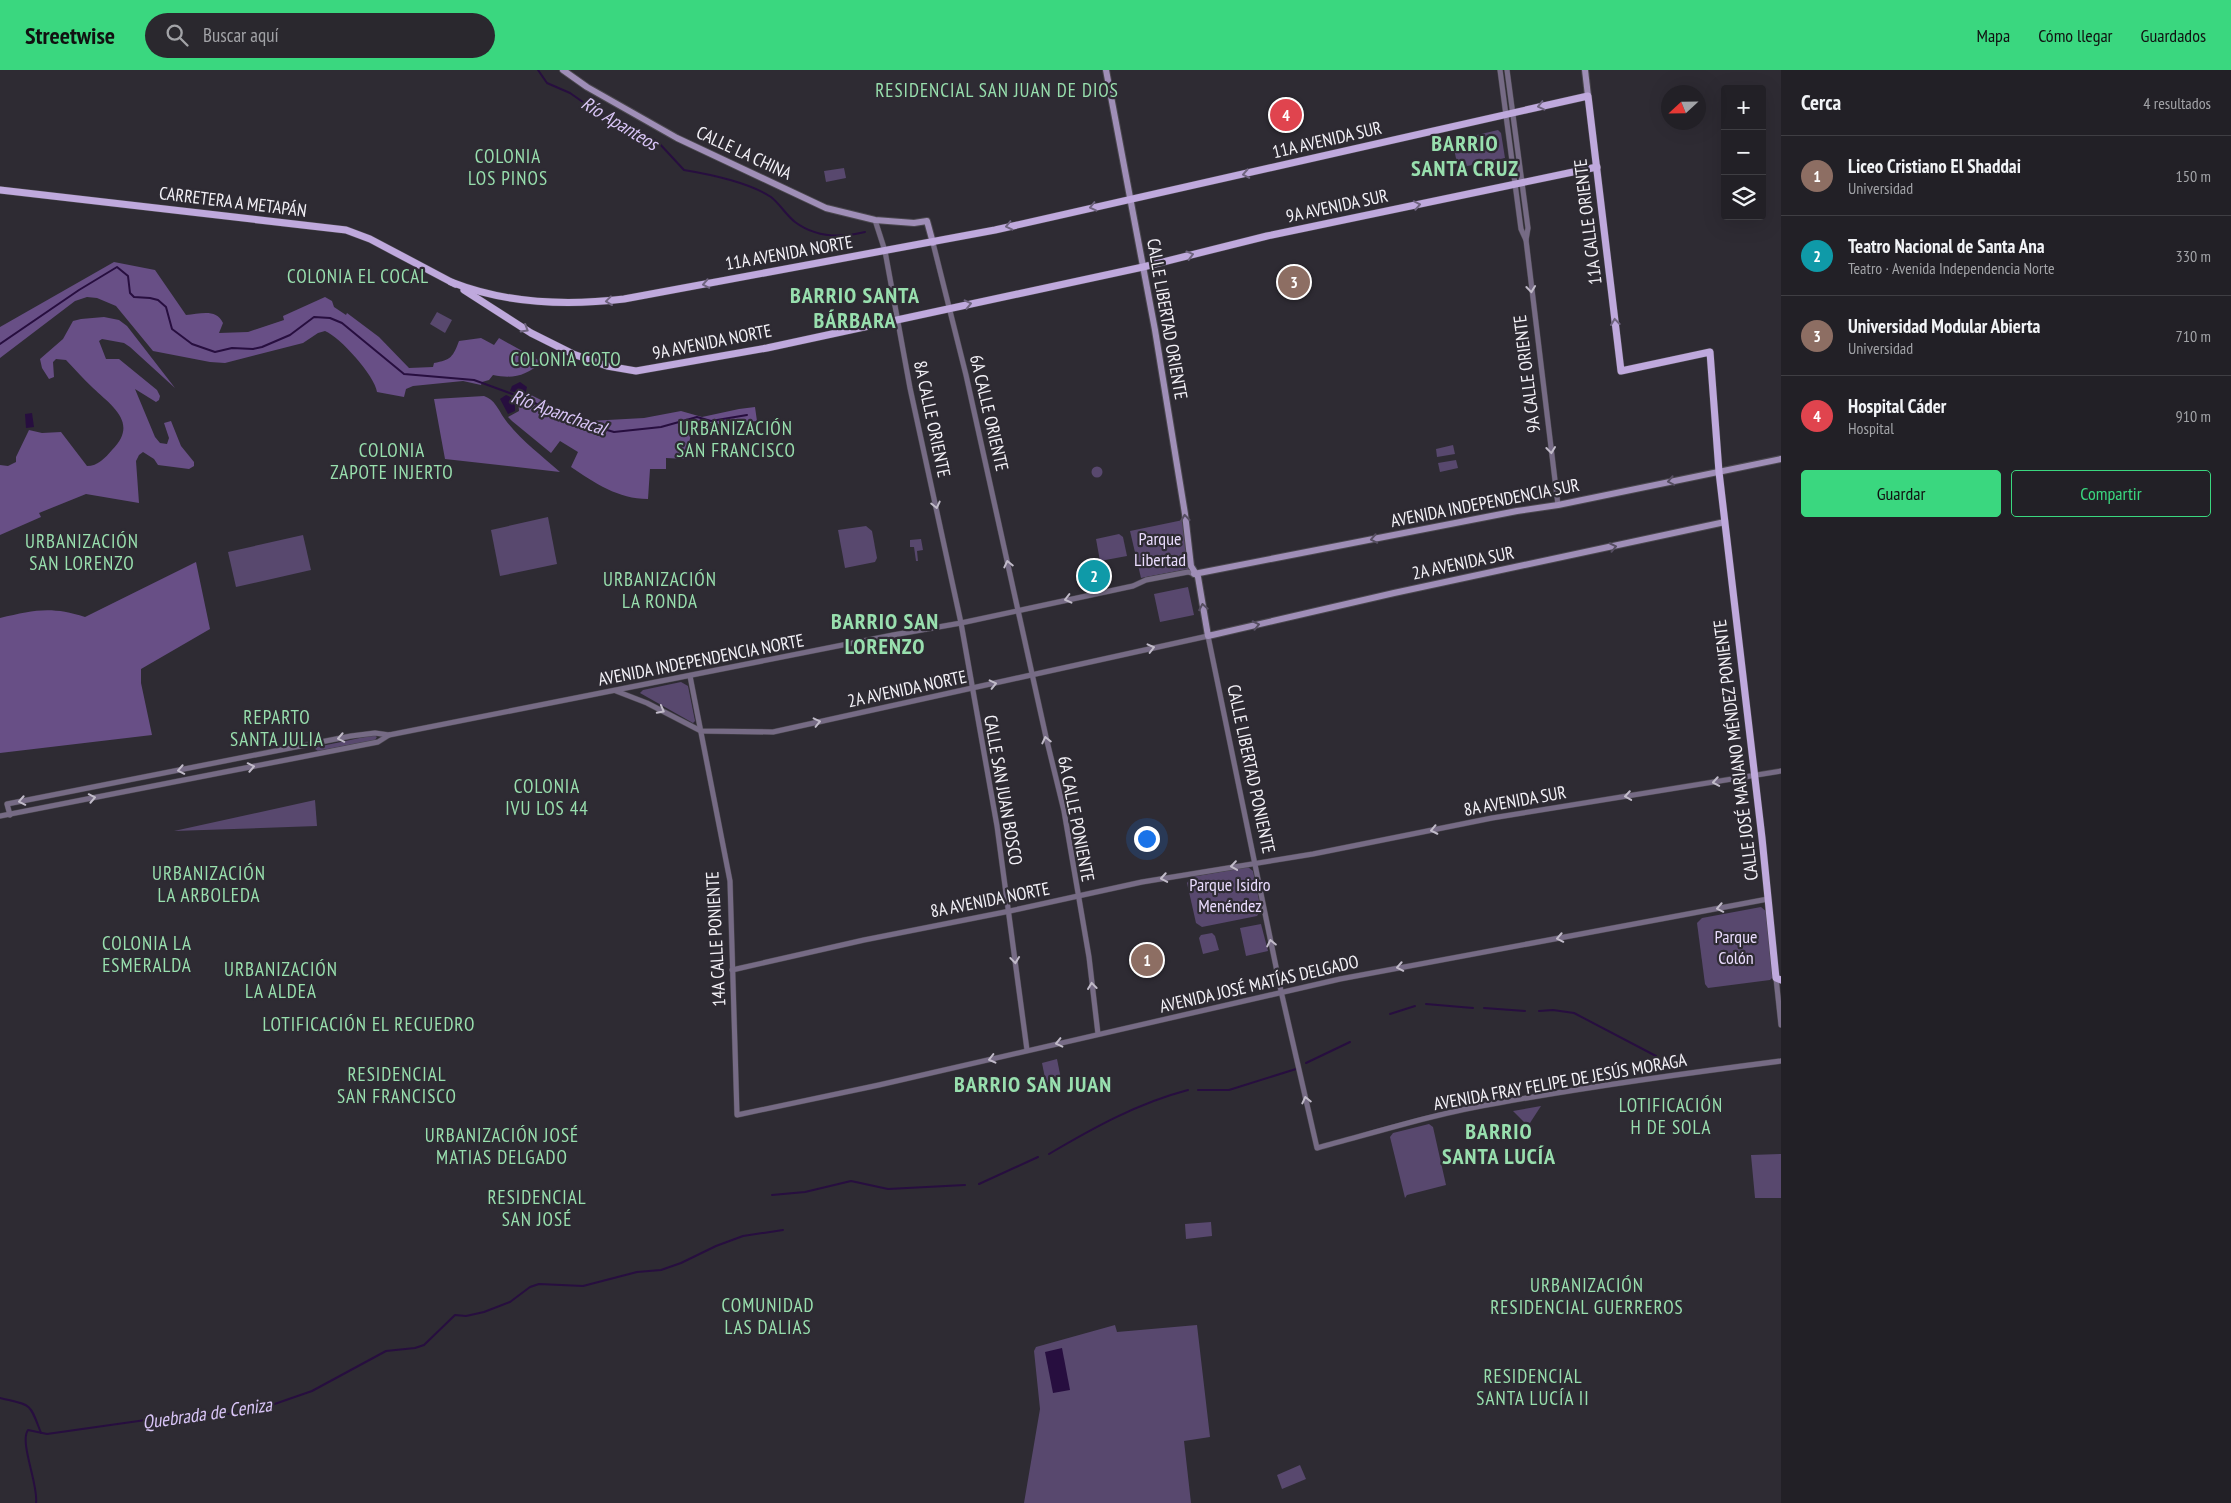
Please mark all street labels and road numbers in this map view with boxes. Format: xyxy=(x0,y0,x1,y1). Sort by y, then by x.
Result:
street label: 11A AVENIDA SUR xyxy=(1270,116,1384,163)
street label: CALLE LA CHINA xyxy=(693,120,796,185)
street label: 11A CALLE ORIENTE xyxy=(1568,158,1607,286)
street label: CARRETERA A METAPÁN xyxy=(158,181,308,222)
street label: 9A AVENIDA SUR xyxy=(1284,183,1390,228)
street label: 11A AVENIDA NORTE xyxy=(723,230,854,275)
street label: CALLE LIBERTAD ORIENTE xyxy=(1142,237,1193,401)
street label: 9A CALLE ORIENTE xyxy=(1508,314,1545,434)
street label: 9A AVENIDA NORTE xyxy=(650,319,774,364)
street label: 6A CALLE ORIENTE xyxy=(965,353,1014,473)
street label: 8A CALLE ORIENTE xyxy=(909,359,956,479)
street label: AVENIDA INDEPENDENCIA SUR xyxy=(1389,473,1582,532)
street label: 2A AVENIDA SUR xyxy=(1410,540,1516,585)
street label: CALLE JOSÉ MARIANO MÉNDEZ PONIENTE xyxy=(1708,618,1763,882)
street label: AVENIDA INDEPENDENCIA NORTE xyxy=(596,628,806,691)
street label: 2A AVENIDA NORTE xyxy=(845,665,968,712)
street label: CALLE LIBERTAD PONIENTE xyxy=(1222,682,1281,855)
street label: CALLE SAN JUAN BOSCO xyxy=(979,713,1028,867)
street label: 6A CALLE PONIENTE xyxy=(1053,754,1100,884)
street label: 8A AVENIDA SUR xyxy=(1462,780,1568,821)
street label: 14A CALLE PONIENTE xyxy=(700,871,731,1007)
street label: 8A AVENIDA NORTE xyxy=(928,877,1052,922)
street label: AVENIDA JOSÉ MATÍAS DELGADO xyxy=(1157,949,1361,1018)
street label: AVENIDA FRAY FELIPE DE JESÚS MORAGA xyxy=(1432,1048,1689,1115)

